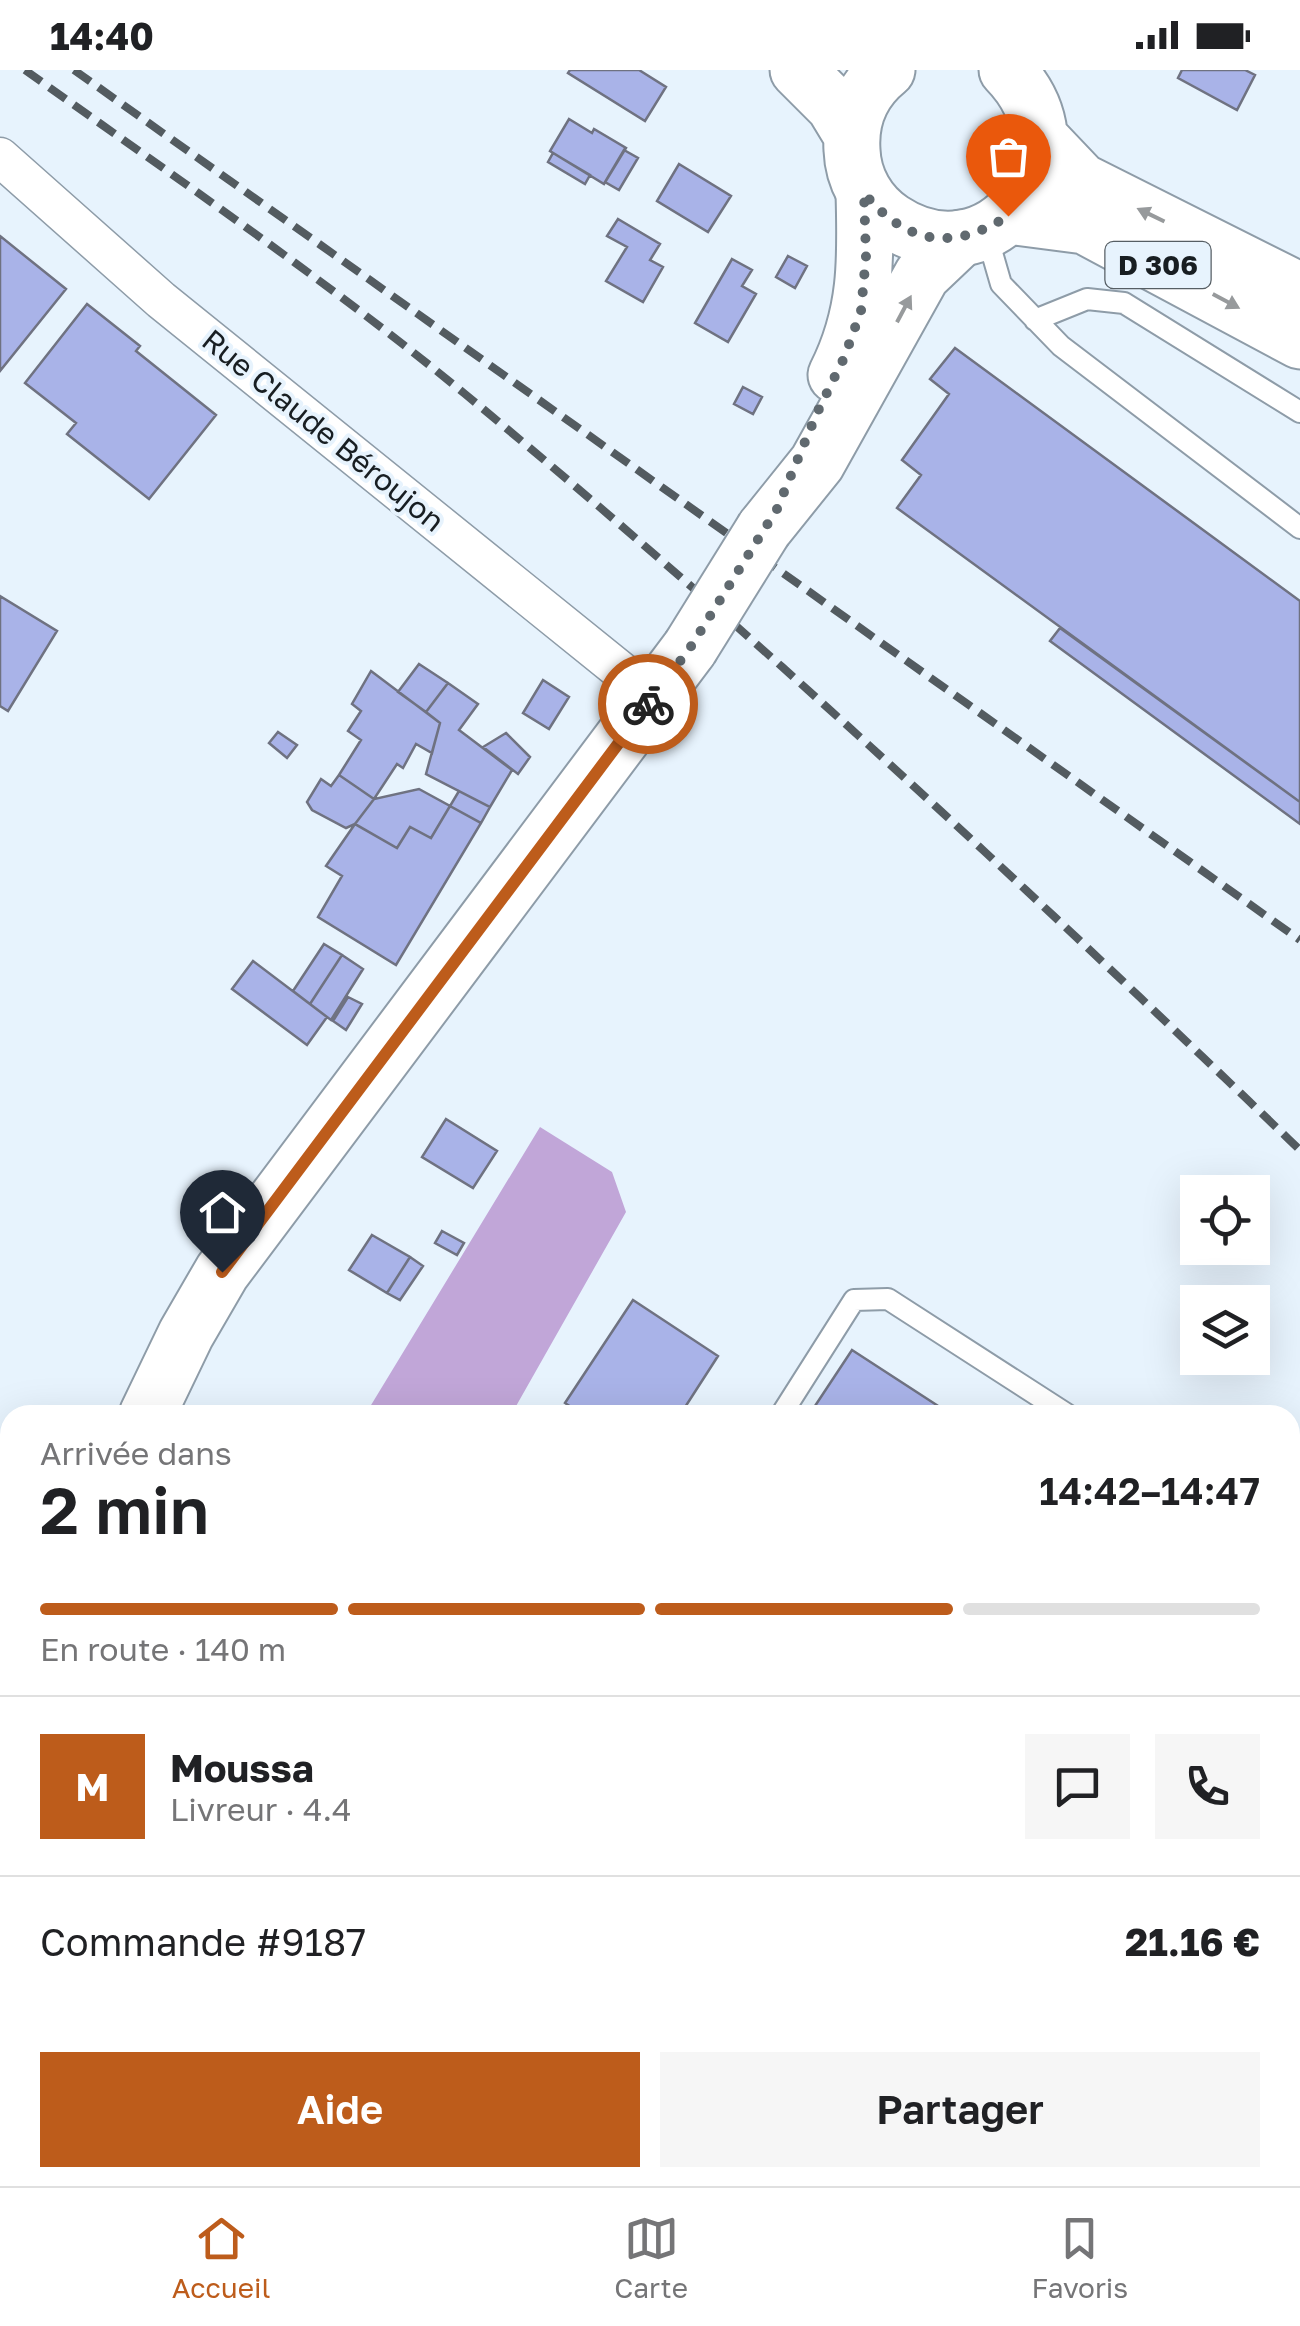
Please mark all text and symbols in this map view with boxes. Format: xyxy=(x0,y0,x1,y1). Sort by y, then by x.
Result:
text: 14:40 xyxy=(50,13,154,58)
pin xyxy=(966,114,1051,217)
icon: bag xyxy=(981,129,1036,184)
one-way arrow xyxy=(1136,207,1165,224)
road number: D 306 xyxy=(1106,242,1210,288)
one-way arrow xyxy=(1212,293,1241,310)
one-way arrow xyxy=(894,295,912,323)
street label: Rue Claude Béroujon xyxy=(195,322,452,539)
courier xyxy=(598,654,698,754)
icon: bike xyxy=(621,677,676,732)
pin xyxy=(180,1170,265,1273)
map controls xyxy=(1180,1175,1270,1375)
button: locate xyxy=(1180,1175,1270,1265)
icon: home xyxy=(195,1185,250,1240)
button: layers xyxy=(1180,1285,1270,1375)
text: Arrivée dans xyxy=(40,1434,232,1472)
text: 14:42–14:47 xyxy=(1039,1468,1260,1513)
text: 2 min xyxy=(40,1470,209,1548)
text: En route · 140 m xyxy=(40,1630,286,1668)
button: chat xyxy=(1025,1734,1130,1839)
button: phone xyxy=(1155,1734,1260,1839)
text: Moussa xyxy=(170,1745,314,1790)
text: M xyxy=(76,1764,109,1809)
text: Livreur · 4.4 xyxy=(170,1790,352,1828)
text: Commande #9187 xyxy=(40,1919,366,1964)
text: 21.16 € xyxy=(1125,1919,1260,1964)
button: Aide xyxy=(40,2052,640,2167)
button: Partager xyxy=(660,2052,1260,2167)
tab: Accueil xyxy=(172,2211,270,2304)
tab: Carte xyxy=(614,2211,688,2304)
tab: Favoris xyxy=(1032,2211,1128,2304)

